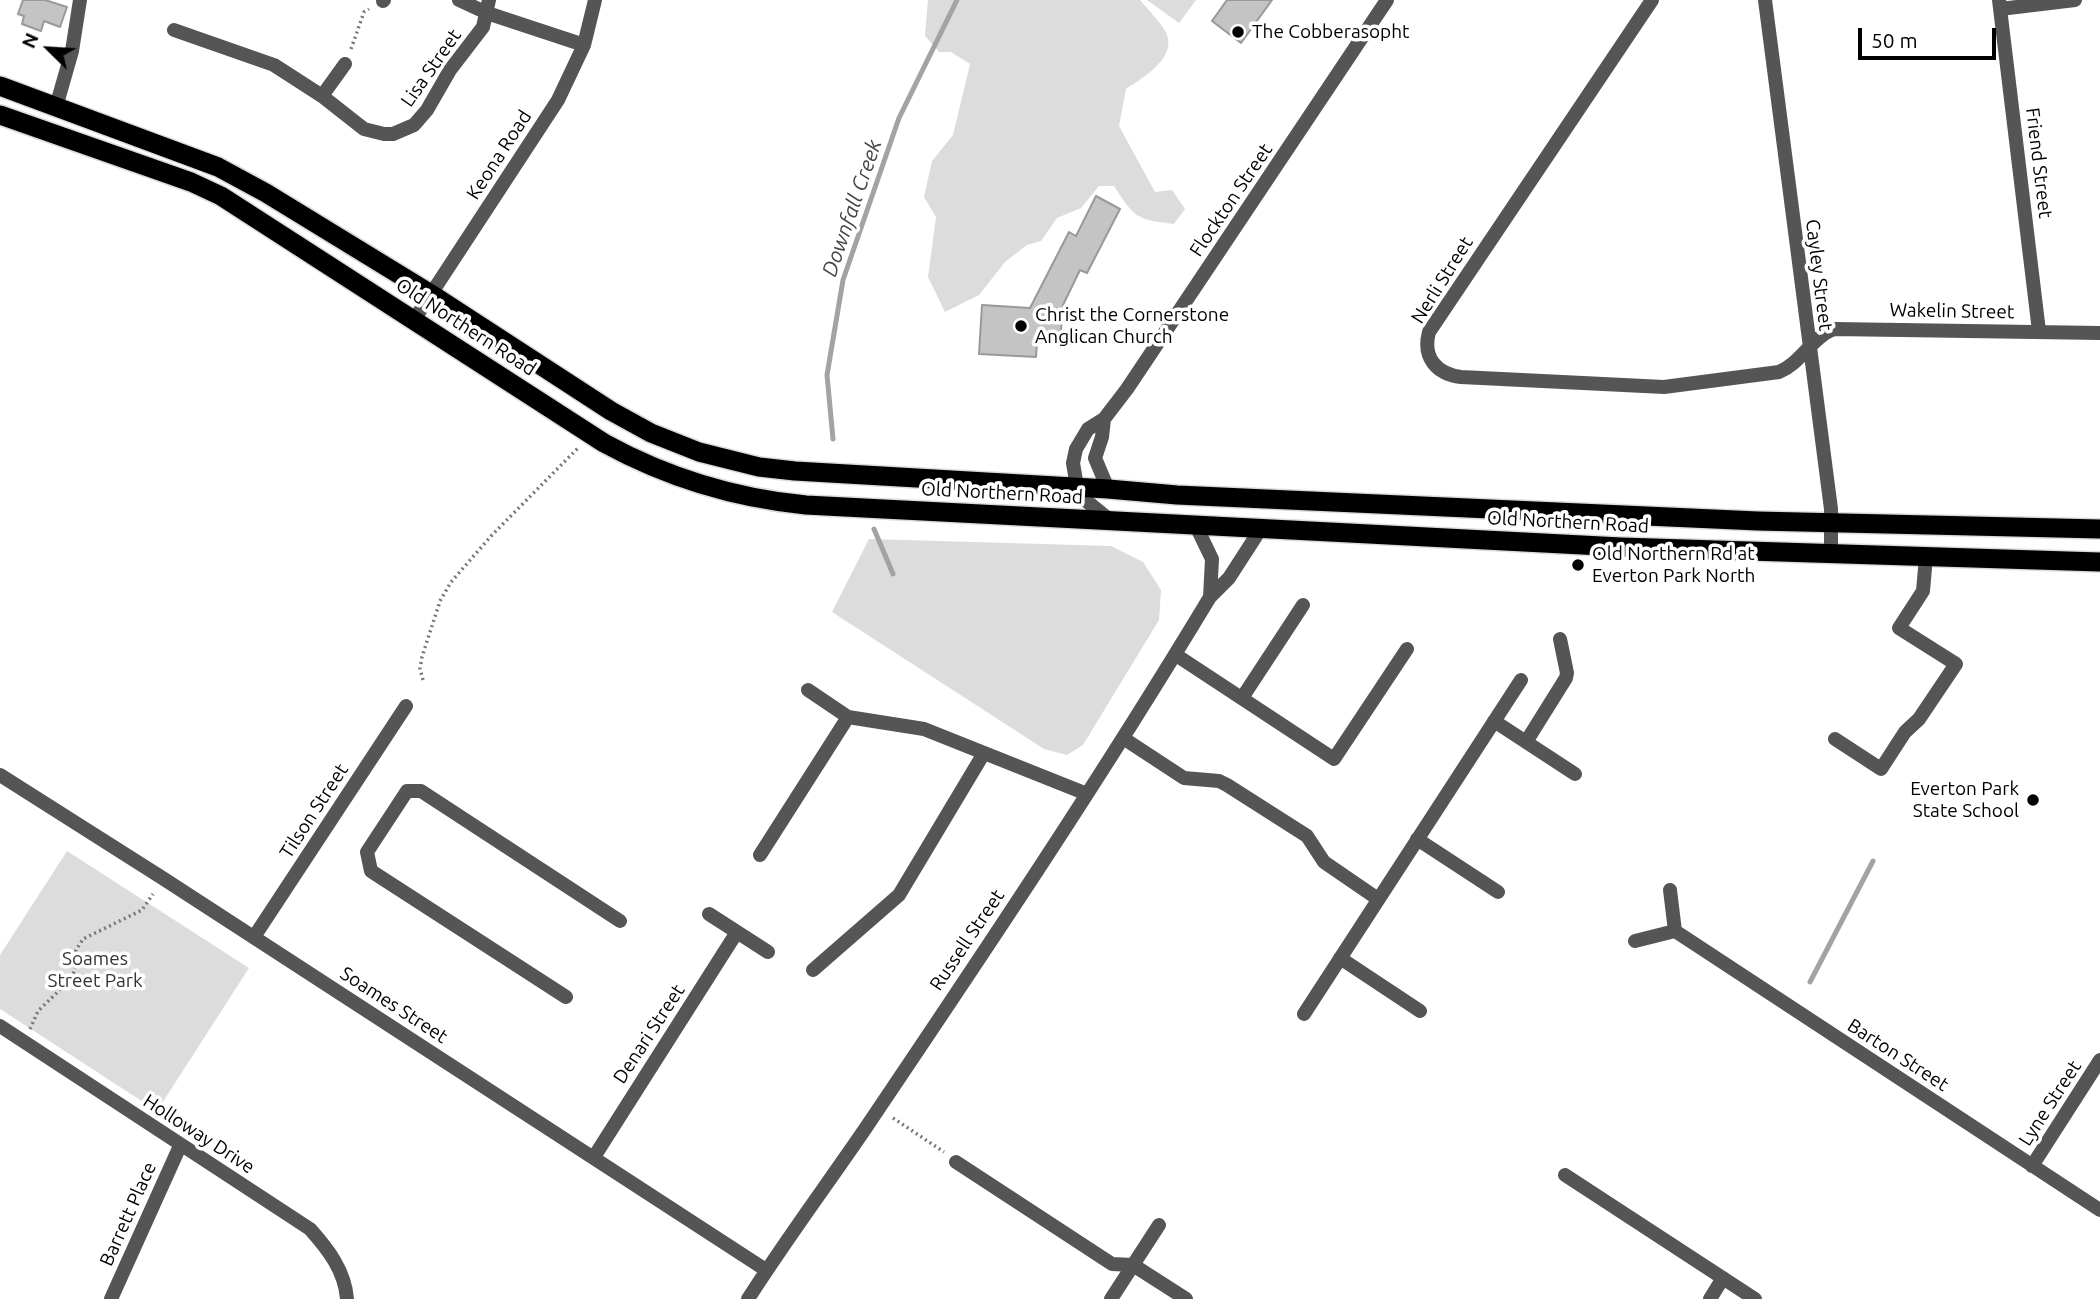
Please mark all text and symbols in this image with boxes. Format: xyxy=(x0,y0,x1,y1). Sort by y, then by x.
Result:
north arrow xyxy=(14,14,84,84)
scale bar xyxy=(1862,14,2000,58)
place label: The Cobberasopht xyxy=(1252,21,1409,43)
marker: The Cobberasopht xyxy=(1230,24,1246,40)
street label: Lisa Street xyxy=(396,25,466,111)
text: 50 m xyxy=(1871,28,1918,52)
text: N xyxy=(17,30,43,51)
street label: Keona Road xyxy=(462,106,536,204)
street label: Friend Street xyxy=(2021,106,2057,220)
water label: Downfall Creek xyxy=(817,136,887,280)
street label: Flockton Street xyxy=(1185,139,1277,261)
street label: Cayley Street xyxy=(1801,218,1837,332)
street label: Nerli Street xyxy=(1406,232,1478,328)
street label: Old Northern Road xyxy=(392,273,540,381)
street label: Wakelin Street xyxy=(1890,299,2014,323)
place label: Christ the Cornerstone Anglican Church xyxy=(1035,304,1229,348)
marker: Christ the Cornerstone Anglican Church xyxy=(1013,318,1029,334)
street label: Old Northern Road xyxy=(920,477,1084,509)
street label: Old Northern Road xyxy=(1486,506,1650,538)
place label: Old Northern Rd at Everton Park North xyxy=(1592,543,1755,587)
marker: Old Northern Rd at Everton Park North xyxy=(1570,557,1586,573)
street label: Tilson Street xyxy=(275,759,353,863)
place label: Everton Park State School xyxy=(1910,778,2019,822)
marker: Everton Park State School xyxy=(2025,792,2041,808)
street label: Russell Street xyxy=(925,885,1009,995)
park label: Soames Street Park xyxy=(47,948,143,992)
street label: Soames Street xyxy=(336,962,452,1048)
street label: Denari Street xyxy=(608,980,690,1088)
street label: Barton Street xyxy=(1843,1014,1953,1096)
street label: Lyne Street xyxy=(2014,1056,2086,1150)
street label: Holloway Drive xyxy=(139,1089,259,1179)
street label: Barrett Place xyxy=(95,1158,161,1270)

